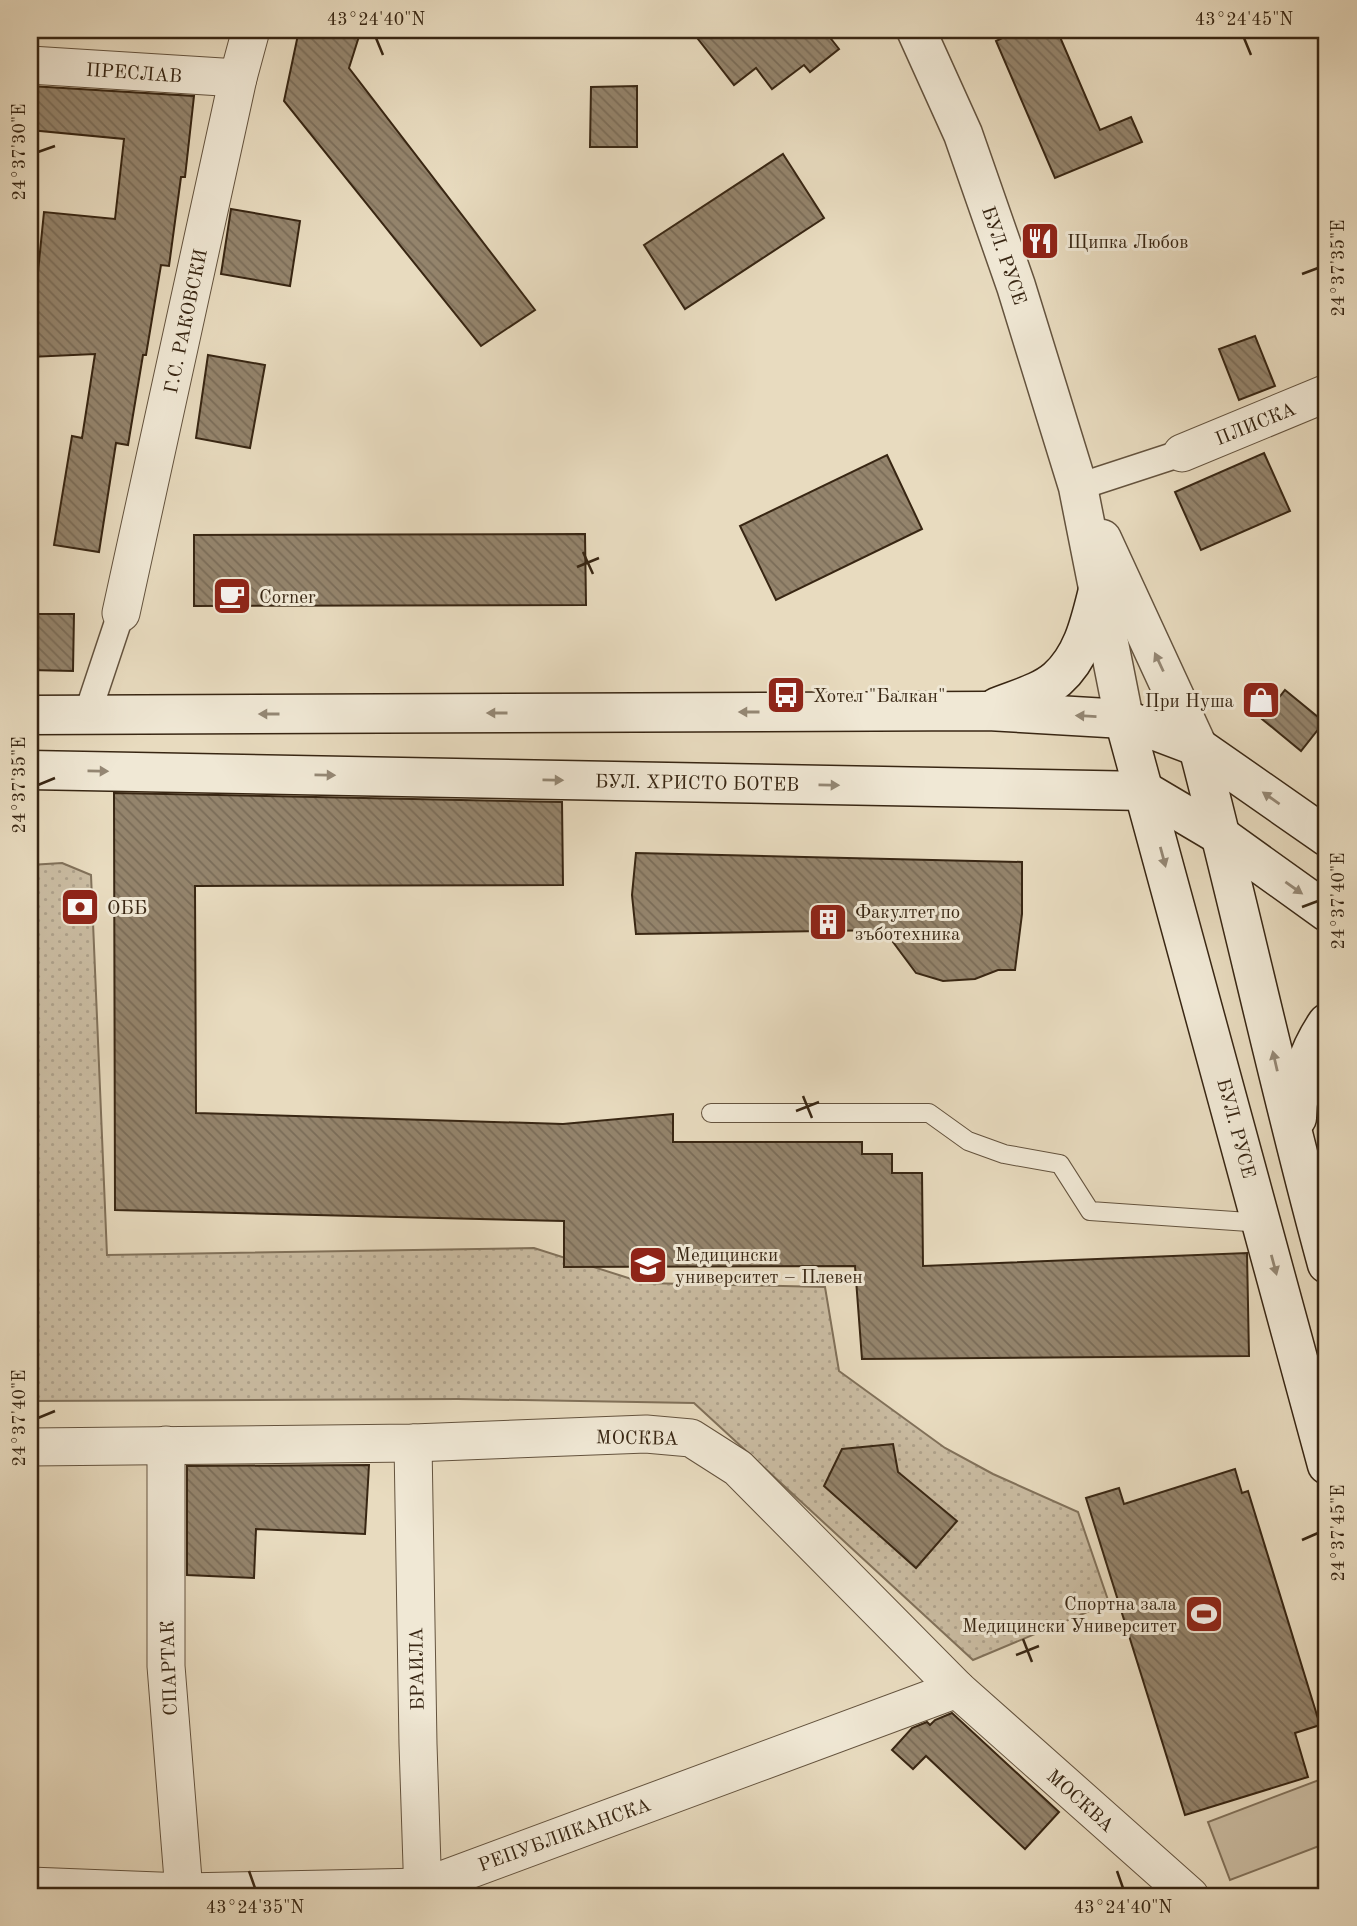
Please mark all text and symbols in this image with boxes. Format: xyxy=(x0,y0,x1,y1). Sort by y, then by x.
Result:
text: 43°24'40"N xyxy=(327,11,425,29)
text: 43°24'45"N xyxy=(1195,11,1293,29)
street label: ПРЕСЛАВ xyxy=(85,62,182,87)
text: 24°37'30"E xyxy=(11,104,29,200)
street label: БУЛ. РУСЕ xyxy=(977,204,1028,307)
restaurant icon: Щипка Любов xyxy=(1019,220,1061,262)
text: 24°37'35"E xyxy=(1330,220,1348,316)
place label: Щипка Любов xyxy=(1067,234,1188,253)
street label: Г.С. РАКОВСКИ xyxy=(163,248,212,396)
street label: ПЛИСКА xyxy=(1213,400,1299,450)
cafe icon: Corner xyxy=(211,575,253,617)
place label: Corner xyxy=(259,589,316,608)
one-way arrow xyxy=(1153,652,1164,673)
bus stop icon: Хотел "Балкан" xyxy=(765,674,807,716)
shop icon: При Нуша xyxy=(1240,679,1282,721)
place label: Хотел "Балкан" xyxy=(813,688,945,707)
place label: При Нуша xyxy=(1145,693,1235,712)
one-way arrow xyxy=(737,706,759,718)
one-way arrow xyxy=(485,707,507,719)
one-way arrow xyxy=(258,708,280,720)
one-way arrow xyxy=(1074,711,1096,722)
text: 24°37'35"E xyxy=(11,737,29,833)
one-way arrow xyxy=(87,765,109,777)
one-way arrow xyxy=(315,769,337,781)
street label: БУЛ. ХРИСТО БОТЕВ xyxy=(595,773,799,796)
one-way arrow xyxy=(542,774,564,785)
one-way arrow xyxy=(819,779,841,791)
one-way arrow xyxy=(1262,791,1280,805)
one-way arrow xyxy=(1158,846,1169,868)
text: 24°37'40"E xyxy=(1330,853,1348,949)
one-way arrow xyxy=(1285,881,1303,895)
bank icon: ОББ xyxy=(59,886,101,928)
place label: ОББ xyxy=(107,900,147,919)
building icon: Факултет по зъботехника xyxy=(807,901,849,943)
place label: Факултет по зъботехника xyxy=(855,904,961,945)
one-way arrow xyxy=(1269,1050,1280,1072)
street label: БУЛ. РУСЕ xyxy=(1212,1077,1257,1181)
school or university icon: Медицински университет – Плевен xyxy=(627,1244,669,1286)
place label: Медицински университет – Плевен xyxy=(675,1247,863,1288)
one-way arrow xyxy=(1269,1254,1280,1276)
text: 24°37'40"E xyxy=(11,1370,29,1466)
street label: МОСКВА xyxy=(595,1429,679,1450)
text: 24°37'45"E xyxy=(1330,1485,1348,1581)
sports icon: Спортна зала Медицински Университет xyxy=(1183,1593,1225,1635)
place label: Спортна зала Медицински Университет xyxy=(962,1596,1178,1637)
street label: СПАРТАК xyxy=(159,1620,182,1716)
street label: БРАИЛА xyxy=(408,1627,429,1711)
street label: МОСКВА xyxy=(1042,1767,1117,1837)
street label: РЕПУБЛИКАНСКА xyxy=(476,1796,654,1876)
text: 43°24'35"N xyxy=(206,1899,304,1917)
text: 43°24'40"N xyxy=(1074,1899,1172,1917)

